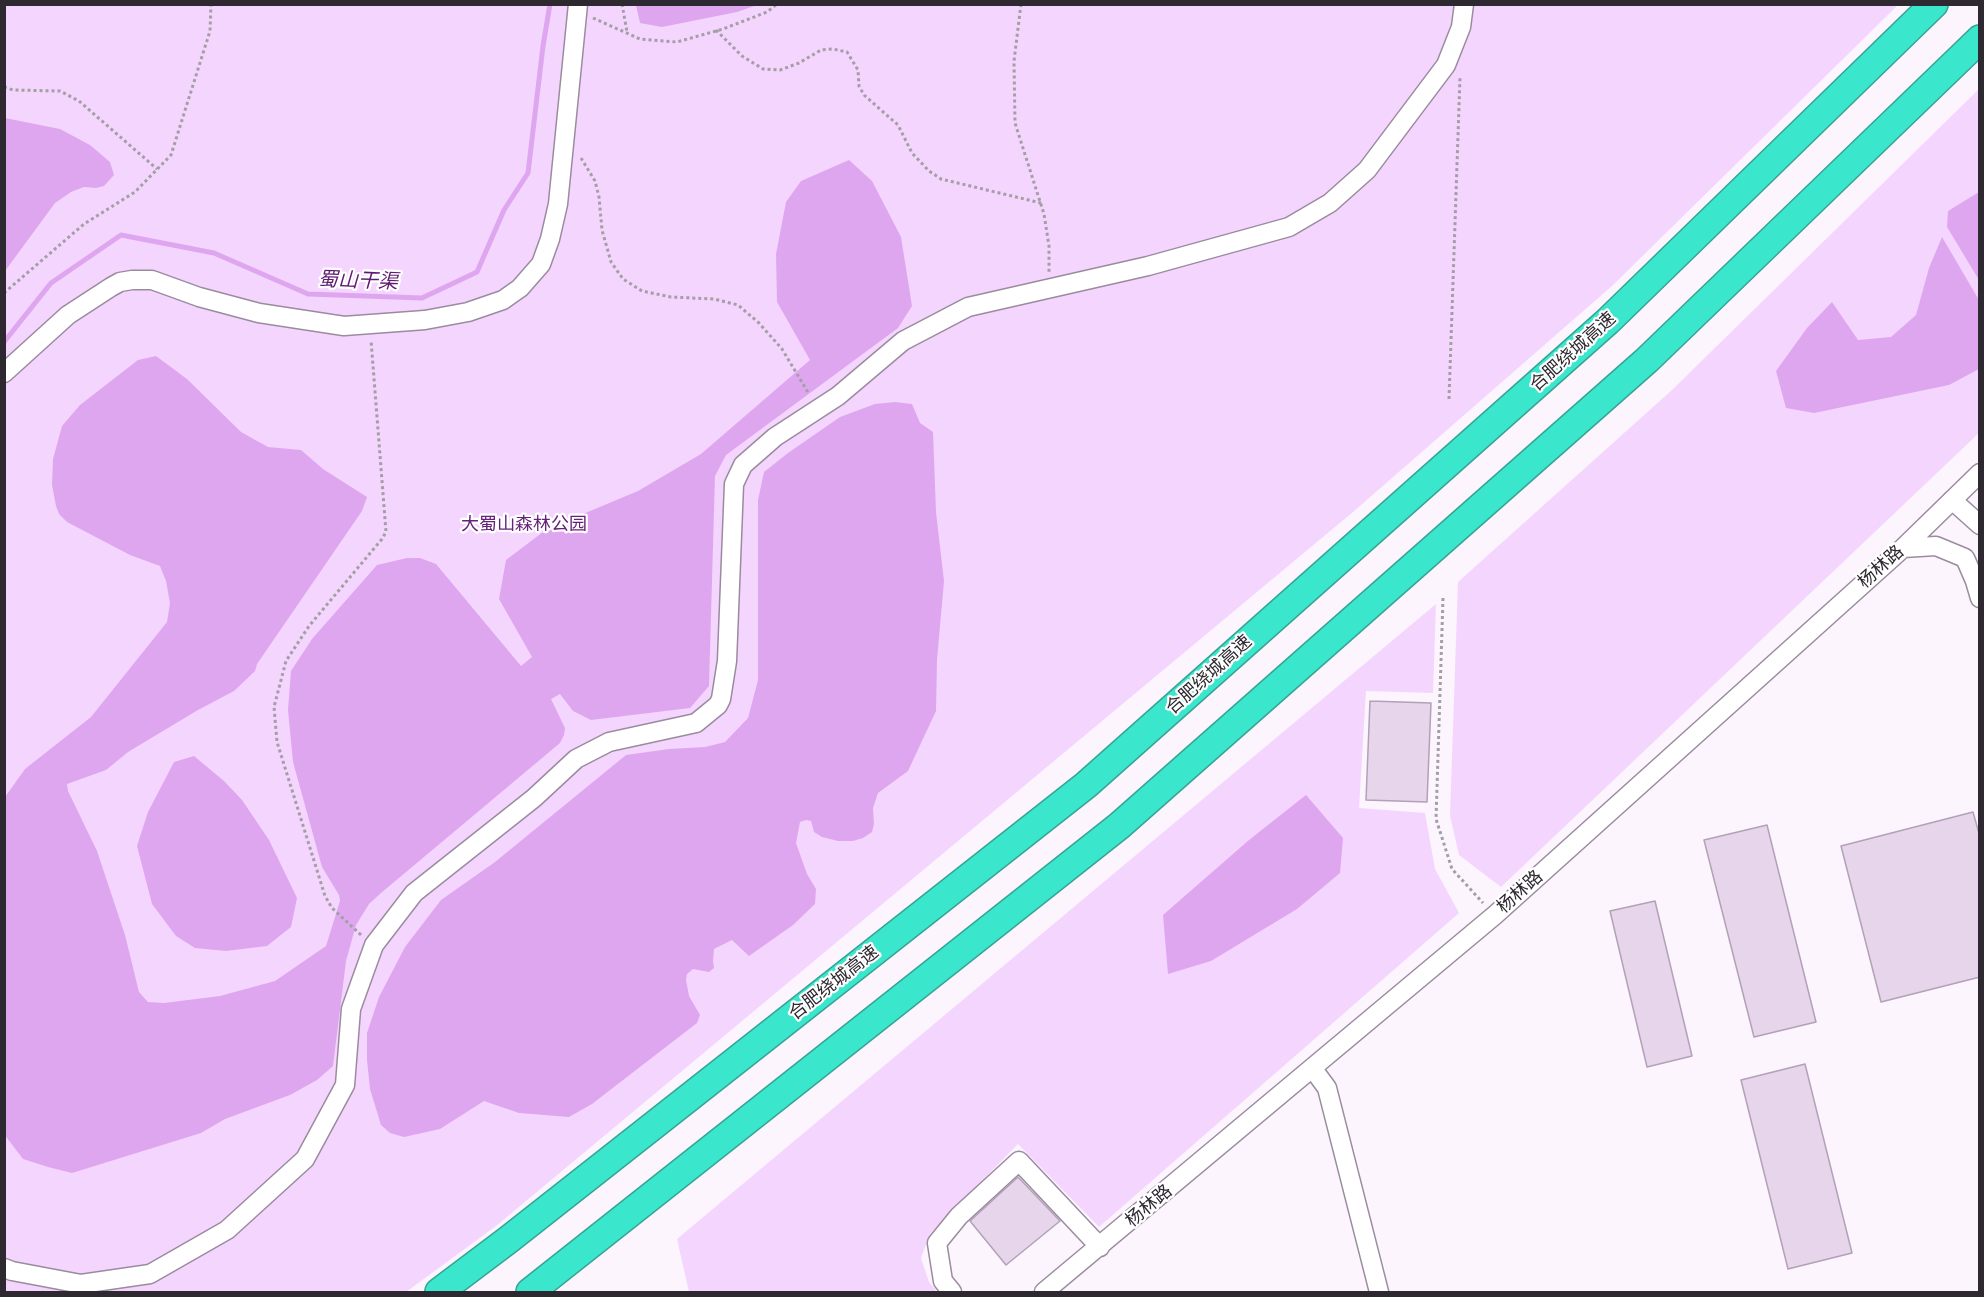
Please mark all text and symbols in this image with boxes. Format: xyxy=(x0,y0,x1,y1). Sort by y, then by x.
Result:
water label: 蜀山干渠 xyxy=(318,268,398,294)
street label: 合肥绕城高速 xyxy=(1526,308,1620,396)
park label: 大蜀山森林公园 xyxy=(461,514,587,536)
street label: 杨林路 xyxy=(1854,541,1908,593)
street label: 合肥绕城高速 xyxy=(1162,631,1256,719)
street label: 杨林路 xyxy=(1493,866,1547,918)
street label: 合肥绕城高速 xyxy=(785,941,883,1025)
street label: 杨林路 xyxy=(1121,1180,1177,1232)

